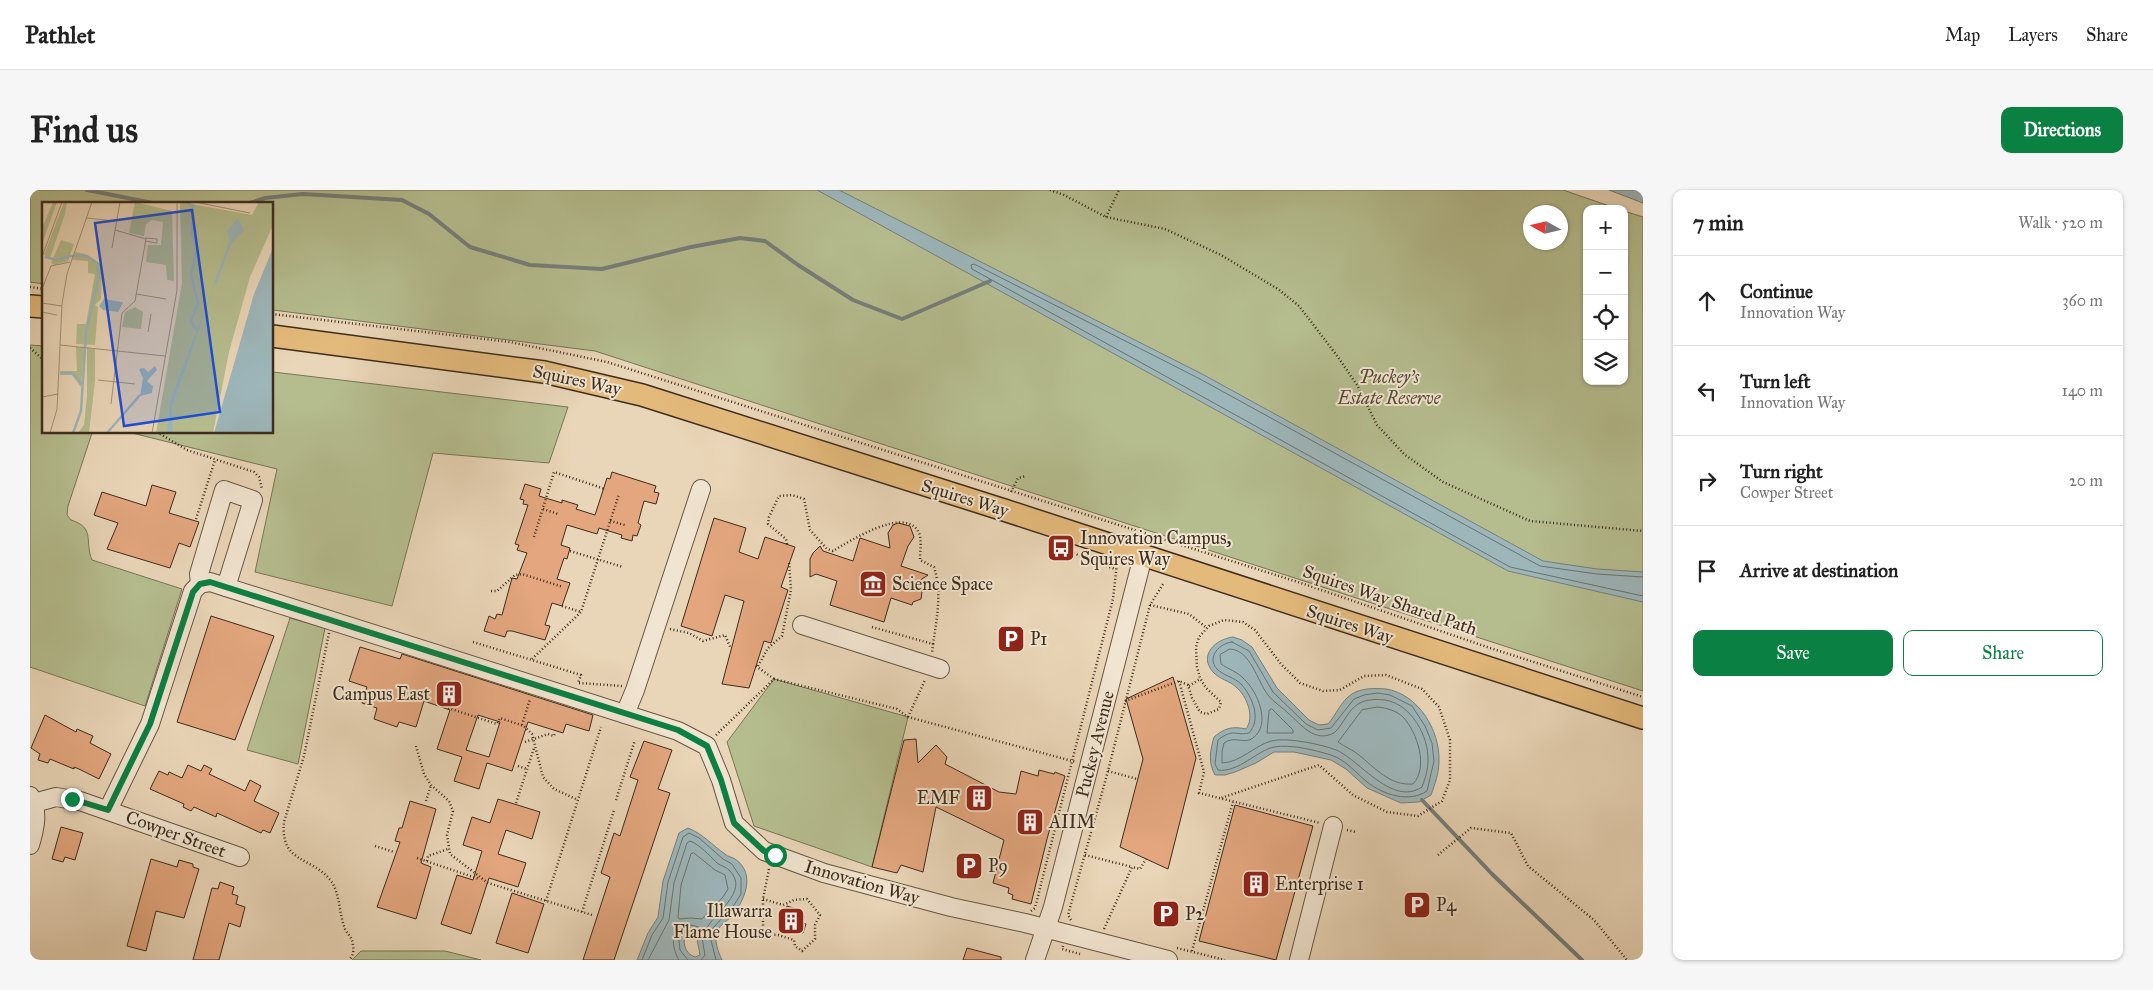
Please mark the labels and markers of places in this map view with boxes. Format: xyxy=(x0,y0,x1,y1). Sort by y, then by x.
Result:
place label: Innovation Campus, Squires Way xyxy=(1080,527,1232,571)
bus stop icon: Innovation Campus, Squires Way xyxy=(1046,533,1076,563)
museum icon: Science Space xyxy=(858,569,888,599)
place label: Science Space xyxy=(892,573,993,595)
parking icon: P1 xyxy=(996,624,1026,654)
place label: P1 xyxy=(1030,628,1047,650)
building icon: Campus East xyxy=(434,679,464,709)
place label: Campus East xyxy=(333,683,431,705)
building icon: EMF xyxy=(964,783,994,813)
place label: EMF xyxy=(917,787,960,809)
building icon: AIIM xyxy=(1015,807,1045,837)
place label: AIIM xyxy=(1048,811,1095,833)
parking icon: P9 xyxy=(954,851,984,881)
place label: P9 xyxy=(988,855,1008,877)
building icon: Enterprise 1 xyxy=(1241,869,1271,899)
place label: Enterprise 1 xyxy=(1275,873,1364,895)
parking icon: P4 xyxy=(1402,890,1432,920)
place label: P4 xyxy=(1436,894,1457,916)
parking icon: P2 xyxy=(1151,899,1181,929)
place label: Illawarra Flame House xyxy=(673,900,772,943)
place label: P2 xyxy=(1185,903,1204,925)
building icon: Illawarra Flame House xyxy=(776,906,806,936)

